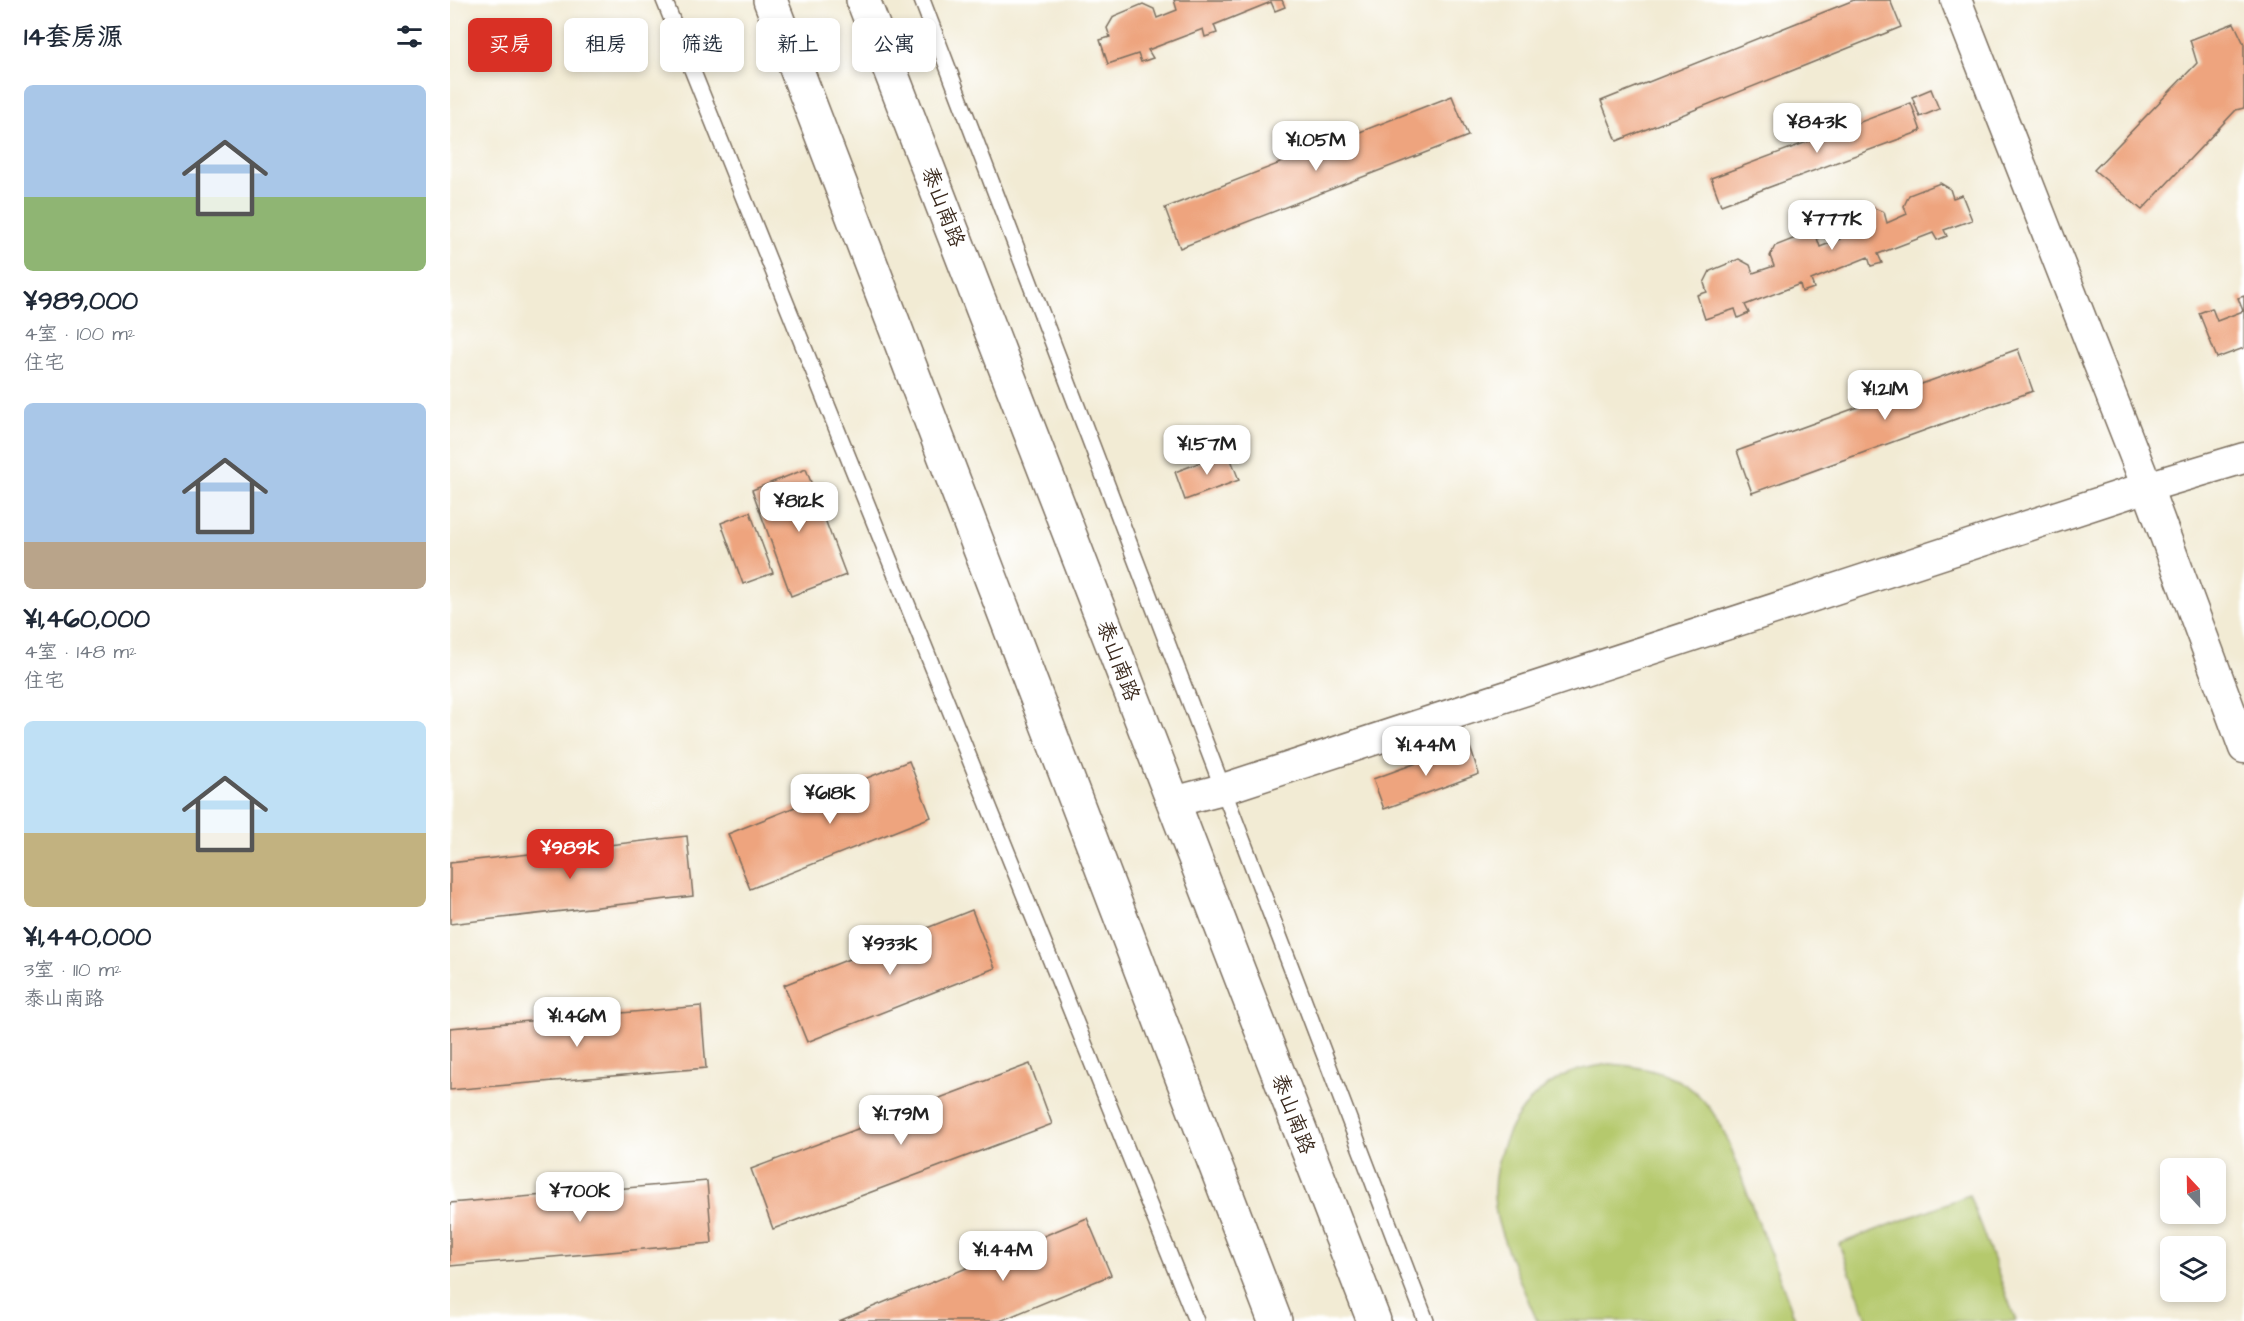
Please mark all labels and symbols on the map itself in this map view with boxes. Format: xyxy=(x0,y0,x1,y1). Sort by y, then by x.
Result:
pin: ¥843K xyxy=(1775,103,1859,154)
pin: ¥1.05M xyxy=(1267,121,1365,172)
street label: 泰山南路 xyxy=(914,163,972,251)
pin: ¥777K xyxy=(1790,200,1874,251)
pin: ¥1.21M xyxy=(1836,370,1934,421)
pin: ¥1.57M xyxy=(1158,425,1256,476)
pin: ¥812K xyxy=(757,482,841,533)
street label: 泰山南路 xyxy=(1089,617,1147,705)
pin: ¥1.44M xyxy=(1377,726,1475,777)
pin: ¥618K xyxy=(788,774,872,825)
pin: ¥989K xyxy=(528,829,612,880)
pin: ¥933K xyxy=(848,925,932,976)
pin: ¥1.46M xyxy=(528,997,626,1048)
street label: 泰山南路 xyxy=(1264,1070,1322,1158)
pin: ¥1.79M xyxy=(852,1095,950,1146)
north arrow xyxy=(2160,1158,2226,1224)
pin: ¥700K xyxy=(538,1172,622,1223)
pin: ¥1.44M xyxy=(954,1231,1052,1282)

